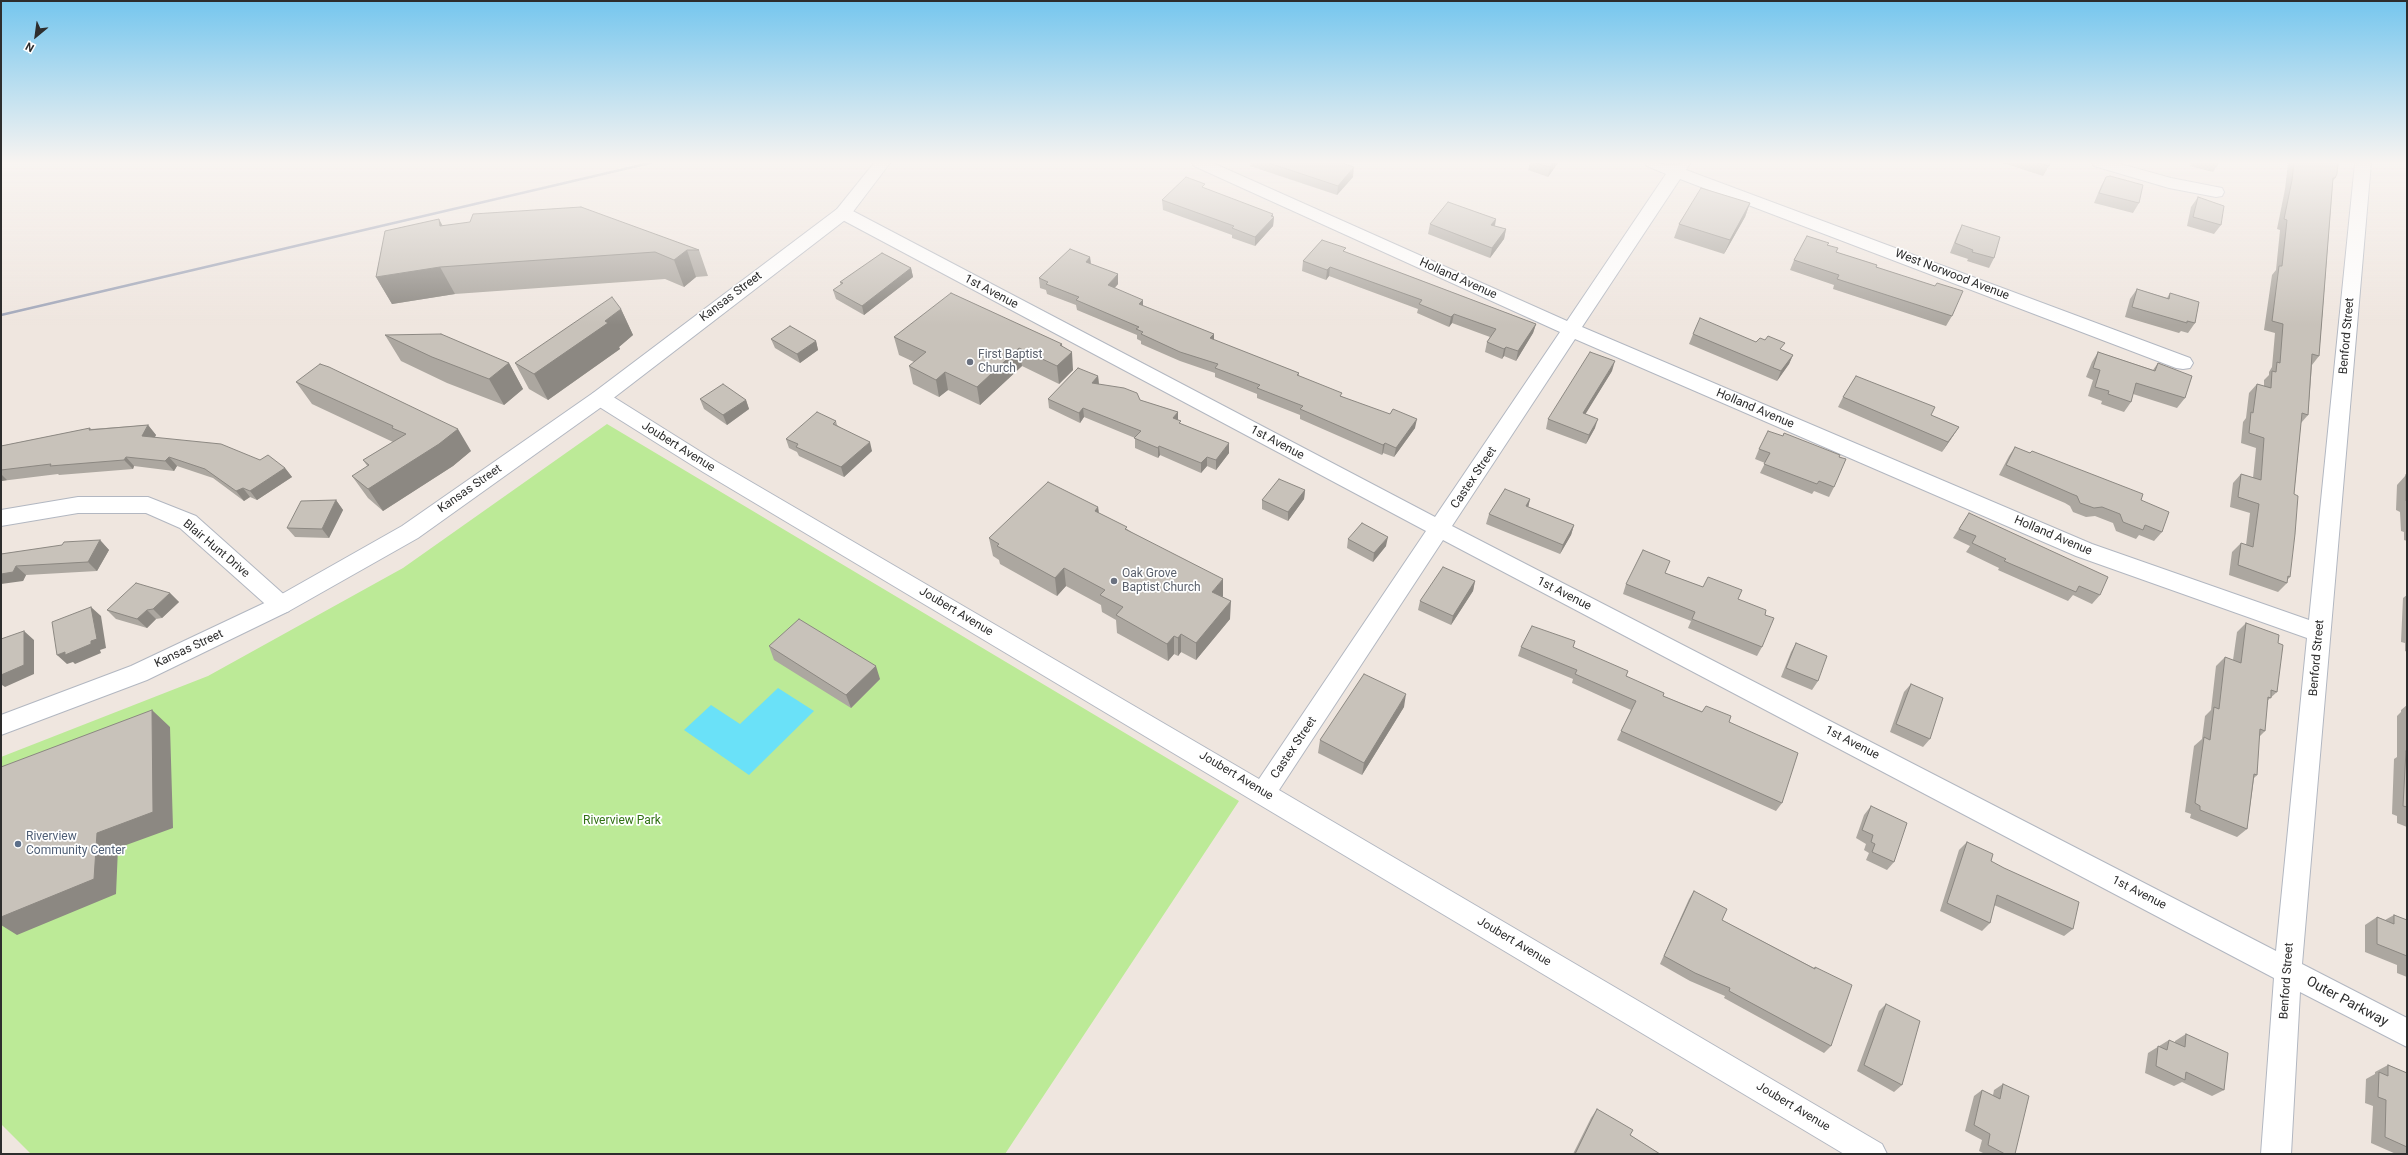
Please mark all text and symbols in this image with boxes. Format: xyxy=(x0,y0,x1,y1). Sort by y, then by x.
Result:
north arrow xyxy=(16,16,56,56)
text: N xyxy=(23,39,36,55)
street label: West Norwood Avenue xyxy=(1893,247,2011,303)
street label: Holland Avenue xyxy=(1417,255,1499,303)
street label: Kansas Street xyxy=(697,269,765,325)
street label: 1st Avenue xyxy=(962,272,1020,312)
street label: Benford Street xyxy=(2336,297,2358,375)
place label: First Baptist Church xyxy=(978,348,1042,376)
marker: First Baptist Church xyxy=(965,357,975,367)
street label: Holland Avenue xyxy=(1714,386,1796,432)
street label: Joubert Avenue xyxy=(639,419,717,475)
street label: 1st Avenue xyxy=(1248,423,1306,463)
street label: Castex Street xyxy=(1448,444,1500,512)
street label: Kansas Street xyxy=(435,462,505,516)
street label: Holland Avenue xyxy=(2012,513,2094,559)
street label: Blair Hunt Drive xyxy=(180,517,252,581)
place label: Oak Grove Baptist Church xyxy=(1122,567,1201,595)
street label: 1st Avenue xyxy=(1534,574,1594,614)
marker: Oak Grove Baptist Church xyxy=(1109,576,1119,586)
street label: Joubert Avenue xyxy=(916,584,996,640)
street label: Benford Street xyxy=(2306,619,2328,697)
street label: Kansas Street xyxy=(152,627,226,671)
street label: Castex Street xyxy=(1268,714,1320,782)
street label: 1st Avenue xyxy=(1822,723,1882,763)
street label: Joubert Avenue xyxy=(1196,748,1276,804)
park label: Riverview Park xyxy=(583,814,661,828)
place label: Riverview Community Center xyxy=(26,830,126,858)
marker: Riverview Community Center xyxy=(13,839,23,849)
street label: 1st Avenue xyxy=(2109,873,2169,913)
street label: Joubert Avenue xyxy=(1474,914,1554,970)
street label: Benford Street xyxy=(2277,942,2297,1020)
street label: Outer Parkway xyxy=(2303,973,2391,1031)
street label: Joubert Avenue xyxy=(1753,1079,1833,1135)

